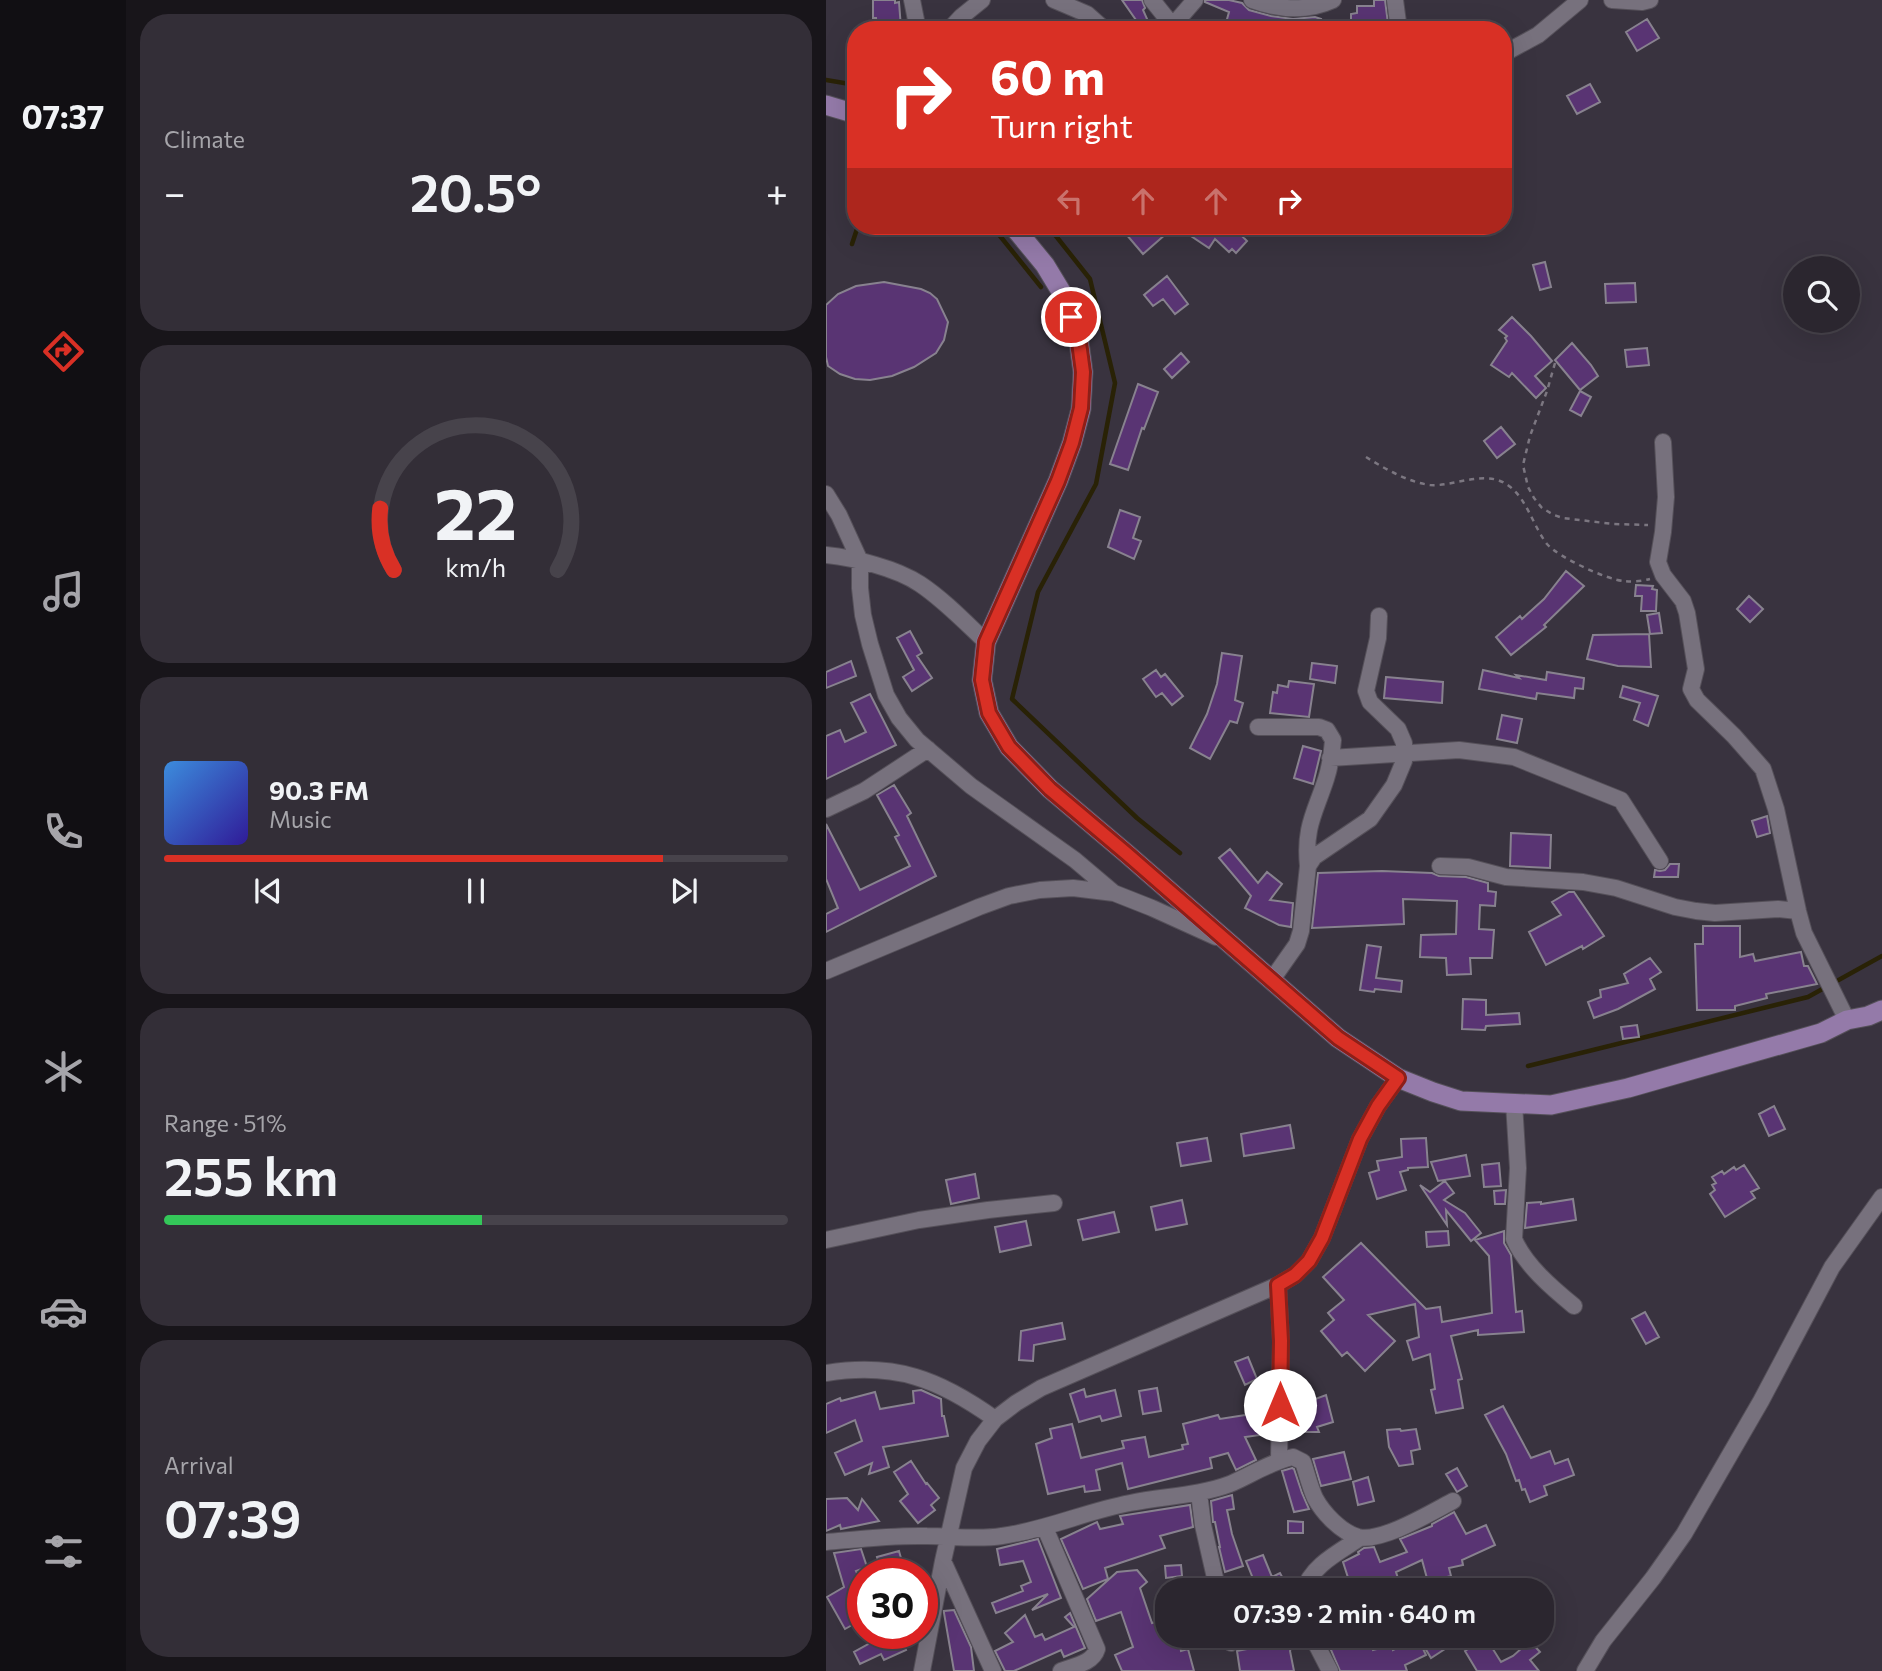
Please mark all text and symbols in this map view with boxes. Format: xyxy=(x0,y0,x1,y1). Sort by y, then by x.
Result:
text: 60 m xyxy=(990,45,1105,105)
icon: right xyxy=(875,49,966,140)
text: 07:37 xyxy=(22,96,104,136)
text: Turn right xyxy=(990,105,1133,145)
text: Climate xyxy=(164,125,245,153)
text: 20.5° xyxy=(410,159,541,223)
text: − xyxy=(164,168,186,215)
text: + xyxy=(766,168,788,215)
icon: left xyxy=(1051,182,1089,220)
icon: ahead xyxy=(1124,182,1162,220)
icon: ahead xyxy=(1197,182,1235,220)
icon: right xyxy=(1270,182,1308,220)
map controls xyxy=(1783,256,1860,333)
button: search xyxy=(1783,256,1860,333)
pin xyxy=(1041,287,1101,347)
icon: arrive xyxy=(1052,298,1090,336)
icon: directions xyxy=(39,327,88,376)
text: 22 xyxy=(435,467,517,556)
text: km/h xyxy=(446,552,506,582)
icon: music xyxy=(39,567,88,616)
text: 90.3 FM xyxy=(269,774,369,805)
text: Music xyxy=(269,805,332,833)
icon: phone xyxy=(39,807,88,856)
icon: previous xyxy=(249,872,287,910)
icon: pause xyxy=(457,872,495,910)
icon: next xyxy=(665,872,703,910)
icon: climate xyxy=(39,1047,88,1096)
text: Range · 51% xyxy=(164,1109,286,1137)
text: 255 km xyxy=(164,1143,338,1207)
icon: car xyxy=(39,1287,88,1336)
position arrow xyxy=(1243,1368,1317,1442)
text: Arrival xyxy=(164,1451,234,1479)
text: 07:39 xyxy=(164,1485,301,1549)
icon: filters xyxy=(39,1527,88,1576)
speed limit sign: 30 xyxy=(847,1558,938,1649)
text: 07:39 · 2 min · 640 m xyxy=(1233,1597,1476,1628)

